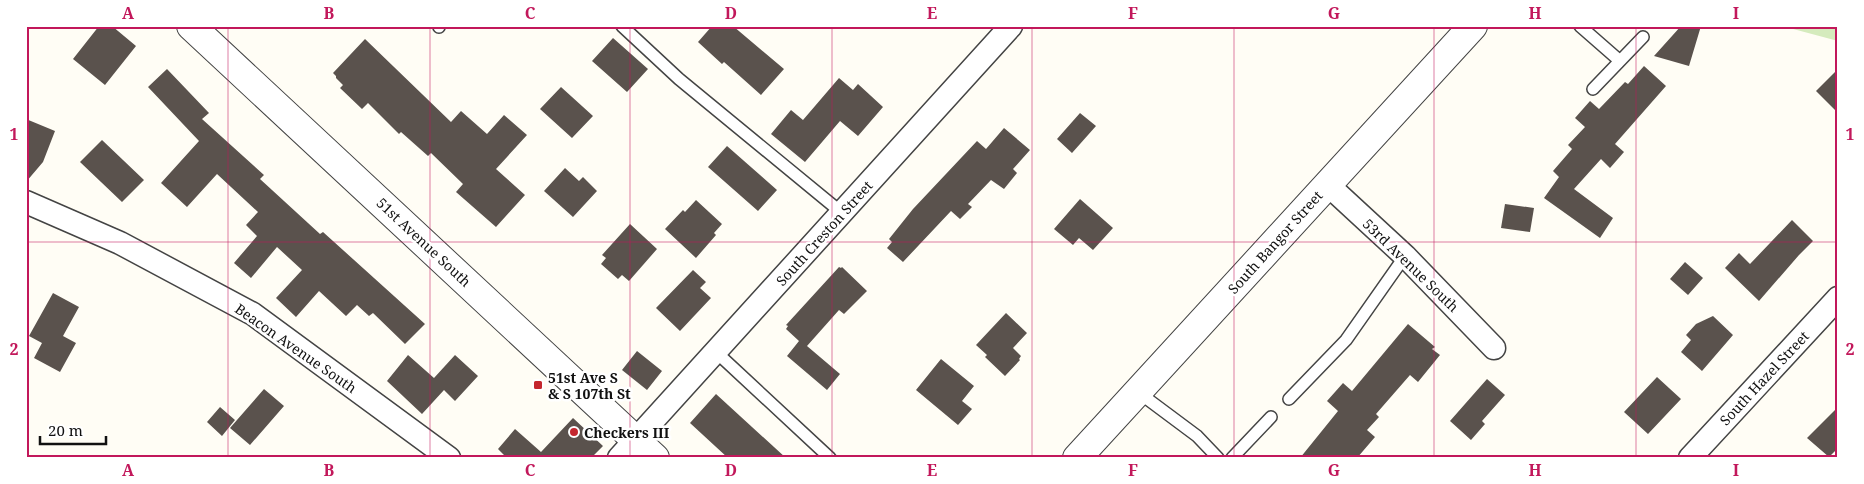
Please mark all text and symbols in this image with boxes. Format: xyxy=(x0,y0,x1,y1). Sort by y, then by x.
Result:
text: A xyxy=(122,2,135,24)
text: B xyxy=(324,2,335,24)
text: C xyxy=(525,2,536,24)
text: D xyxy=(725,2,737,24)
text: E xyxy=(927,2,937,24)
text: F xyxy=(1128,2,1138,24)
text: G xyxy=(1328,2,1340,24)
text: H xyxy=(1528,2,1542,24)
text: I xyxy=(1733,2,1739,24)
text: 1 xyxy=(9,123,19,145)
text: 1 xyxy=(1845,123,1855,145)
street label: South Creston Street xyxy=(772,176,877,290)
street label: South Bangor Street xyxy=(1223,186,1327,298)
street label: 51st Avenue South xyxy=(373,193,475,291)
street label: 53rd Avenue South xyxy=(1359,214,1463,316)
street label: Beacon Avenue South xyxy=(231,299,361,397)
street label: South Hazel Street xyxy=(1715,327,1813,429)
text: 2 xyxy=(9,338,19,360)
text: 2 xyxy=(1845,338,1855,360)
place label: 51st Ave S & S 107th St xyxy=(548,368,631,403)
marker: 51st Ave S & S 107th St xyxy=(532,379,544,391)
scale bar xyxy=(40,414,106,446)
text: 20 m xyxy=(48,420,83,440)
place label: Checkers III xyxy=(584,423,670,442)
marker: Checkers III xyxy=(568,426,580,438)
text: A xyxy=(122,459,135,481)
text: B xyxy=(324,459,335,481)
text: C xyxy=(525,459,536,481)
text: D xyxy=(725,459,737,481)
text: E xyxy=(927,459,937,481)
text: F xyxy=(1128,459,1138,481)
text: G xyxy=(1328,459,1340,481)
text: H xyxy=(1528,459,1542,481)
text: I xyxy=(1733,459,1739,481)

